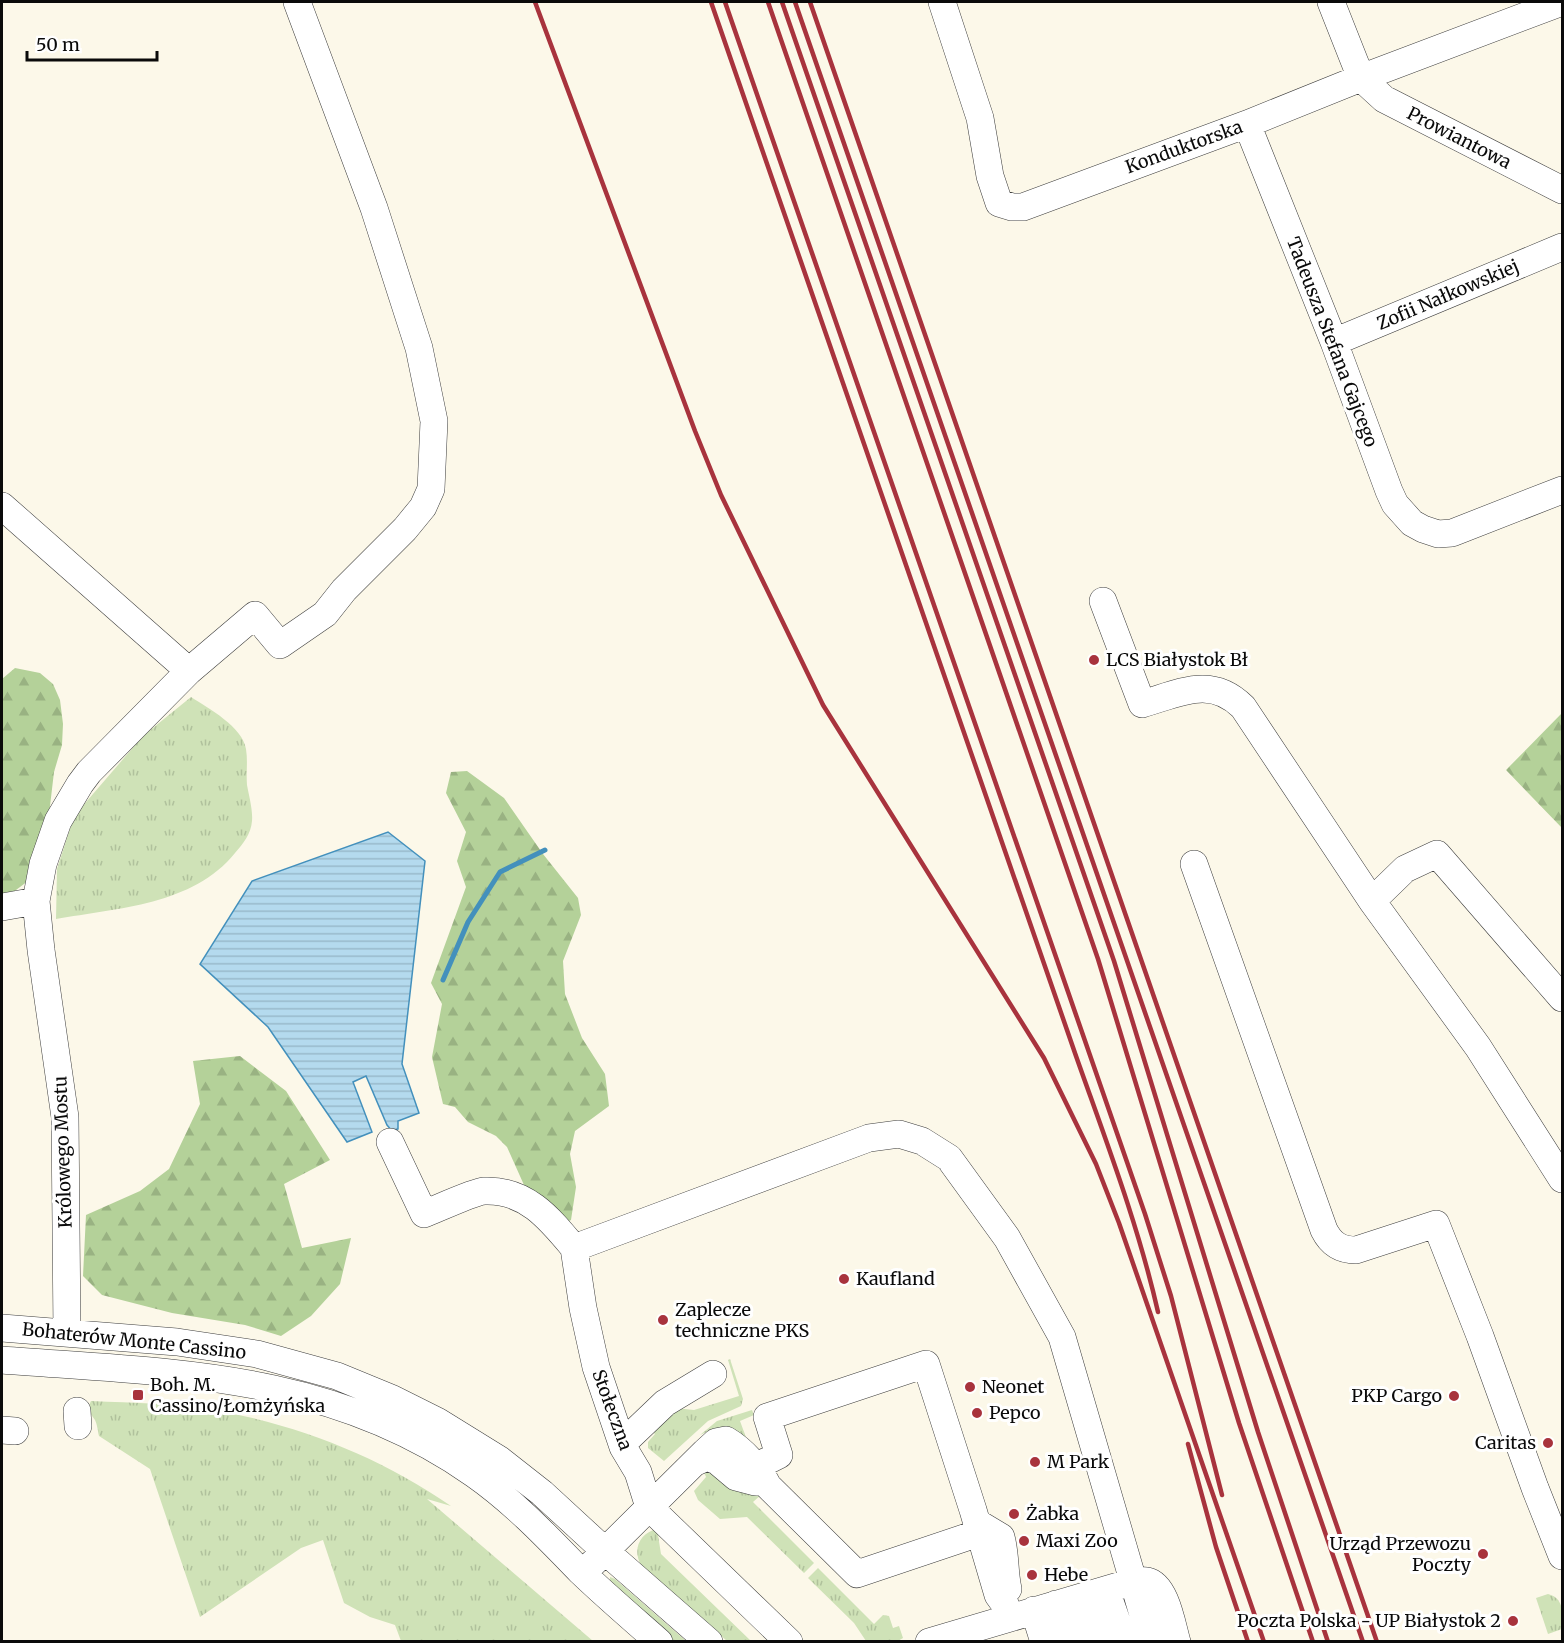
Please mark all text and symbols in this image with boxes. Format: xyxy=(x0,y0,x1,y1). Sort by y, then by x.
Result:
scale bar xyxy=(27,24,158,62)
text: 50 m xyxy=(36,33,80,56)
street label: Prowiantowa xyxy=(1403,101,1516,174)
street label: Konduktorska xyxy=(1122,115,1246,178)
street label: Tadeusza Stefana Gajcego xyxy=(1282,234,1383,450)
street label: Zofii Nałkowskiej xyxy=(1373,254,1522,335)
place label: LCS Białystok Bł xyxy=(1106,648,1248,671)
marker: LCS Białystok Bł xyxy=(1087,653,1101,667)
street label: Królowego Mostu xyxy=(48,1075,77,1229)
place label: Kaufland xyxy=(856,1267,935,1290)
marker: Kaufland xyxy=(837,1272,851,1286)
place label: Zaplecze techniczne PKS xyxy=(675,1298,810,1342)
marker: Zaplecze techniczne PKS xyxy=(656,1313,670,1327)
street label: Bohaterów Monte Cassino xyxy=(21,1317,247,1364)
street label: Stołeczna xyxy=(587,1366,638,1454)
place label: Boh. M. Cassino/Łomżyńska xyxy=(150,1373,325,1417)
place label: Neonet xyxy=(982,1375,1044,1398)
marker: Neonet xyxy=(963,1380,977,1394)
place label: PKP Cargo xyxy=(1351,1384,1442,1407)
marker: Boh. M. Cassino/Łomżyńska xyxy=(131,1388,145,1402)
marker: PKP Cargo xyxy=(1447,1389,1461,1403)
place label: Pepco xyxy=(989,1401,1041,1424)
marker: Pepco xyxy=(970,1406,984,1420)
place label: Caritas xyxy=(1475,1431,1536,1454)
marker: Caritas xyxy=(1541,1436,1555,1450)
place label: M Park xyxy=(1047,1450,1110,1473)
marker: M Park xyxy=(1028,1455,1042,1469)
place label: Żabka xyxy=(1026,1502,1079,1525)
marker: Żabka xyxy=(1007,1507,1021,1521)
place label: Maxi Zoo xyxy=(1036,1529,1118,1552)
place label: Urząd Przewozu Poczty xyxy=(1329,1532,1472,1576)
marker: Maxi Zoo xyxy=(1017,1534,1031,1548)
marker: Urząd Przewozu Poczty xyxy=(1476,1547,1490,1561)
place label: Hebe xyxy=(1044,1563,1088,1586)
marker: Hebe xyxy=(1025,1568,1039,1582)
place label: Poczta Polska - UP Białystok 2 xyxy=(1237,1609,1501,1632)
marker: Poczta Polska - UP Białystok 2 xyxy=(1506,1614,1520,1628)

